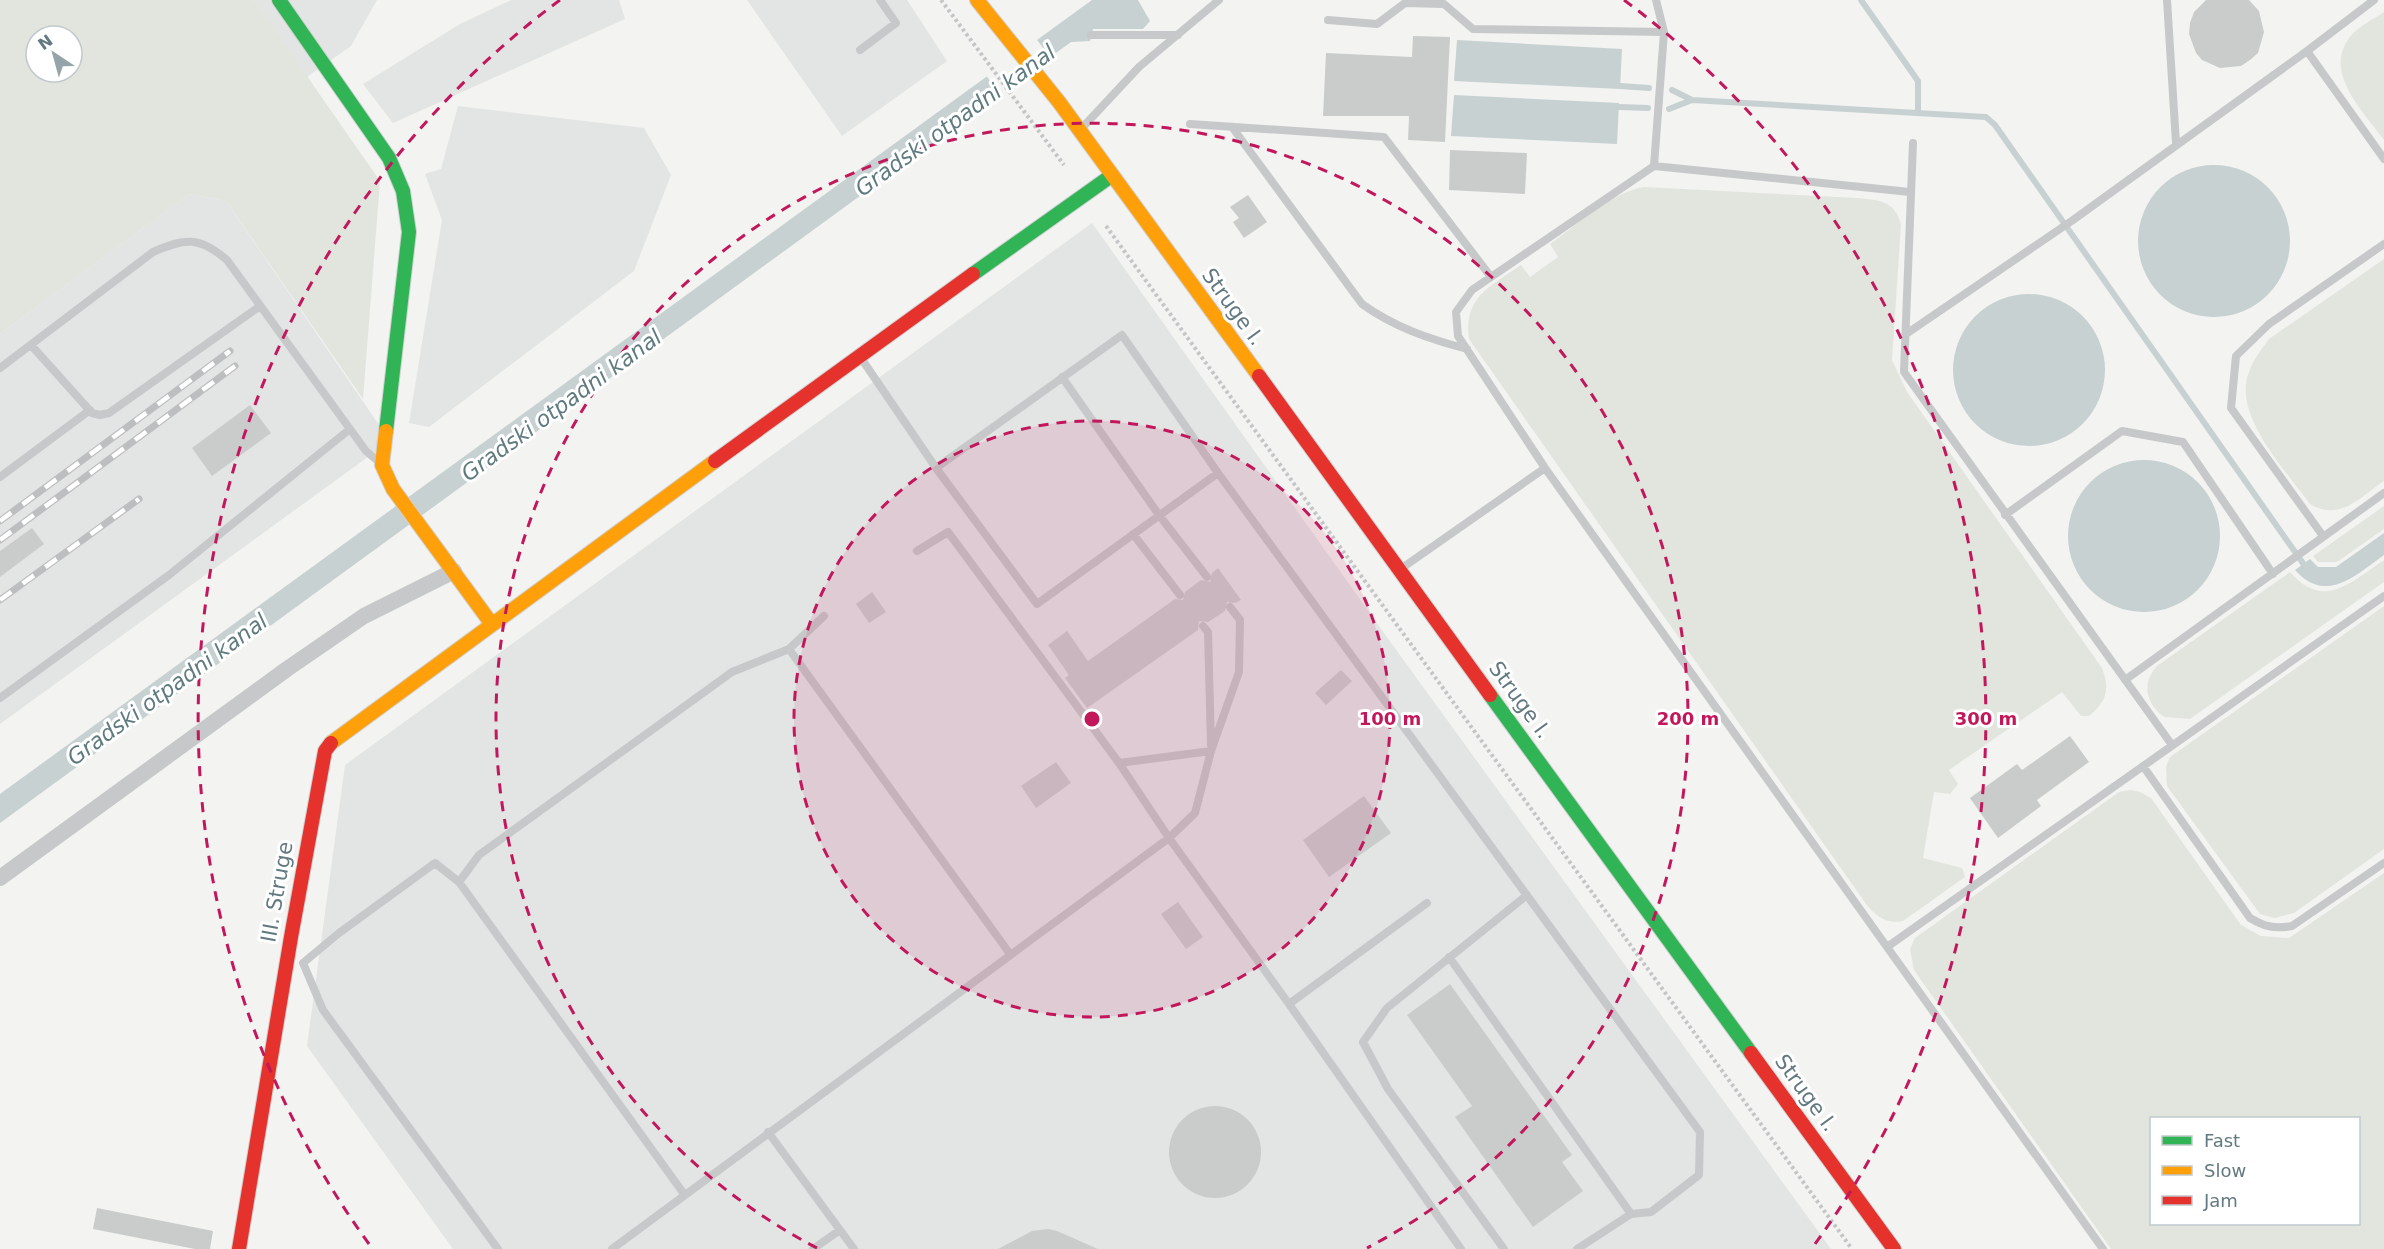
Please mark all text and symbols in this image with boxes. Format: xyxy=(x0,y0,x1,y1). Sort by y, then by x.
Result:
north arrow xyxy=(24,24,84,84)
text: N xyxy=(34,31,56,54)
water label: Gradski otpadni kanal xyxy=(850,39,1060,201)
street label: Struge I. xyxy=(1197,264,1269,350)
water label: Gradski otpadni kanal xyxy=(456,324,666,486)
water label: Gradski otpadni kanal xyxy=(62,608,272,770)
street label: Struge I. xyxy=(1484,657,1556,743)
text: 100 m xyxy=(1359,708,1421,729)
text: 200 m xyxy=(1657,708,1719,729)
text: 300 m xyxy=(1955,708,2017,729)
centre of rings xyxy=(1082,709,1102,729)
street label: III. Struge xyxy=(256,840,298,944)
street label: Struge I. xyxy=(1770,1050,1842,1136)
legend xyxy=(2150,1117,2360,1225)
text: Fast xyxy=(2204,1130,2240,1151)
text: Slow xyxy=(2204,1160,2246,1181)
text: Jam xyxy=(2203,1190,2238,1211)

